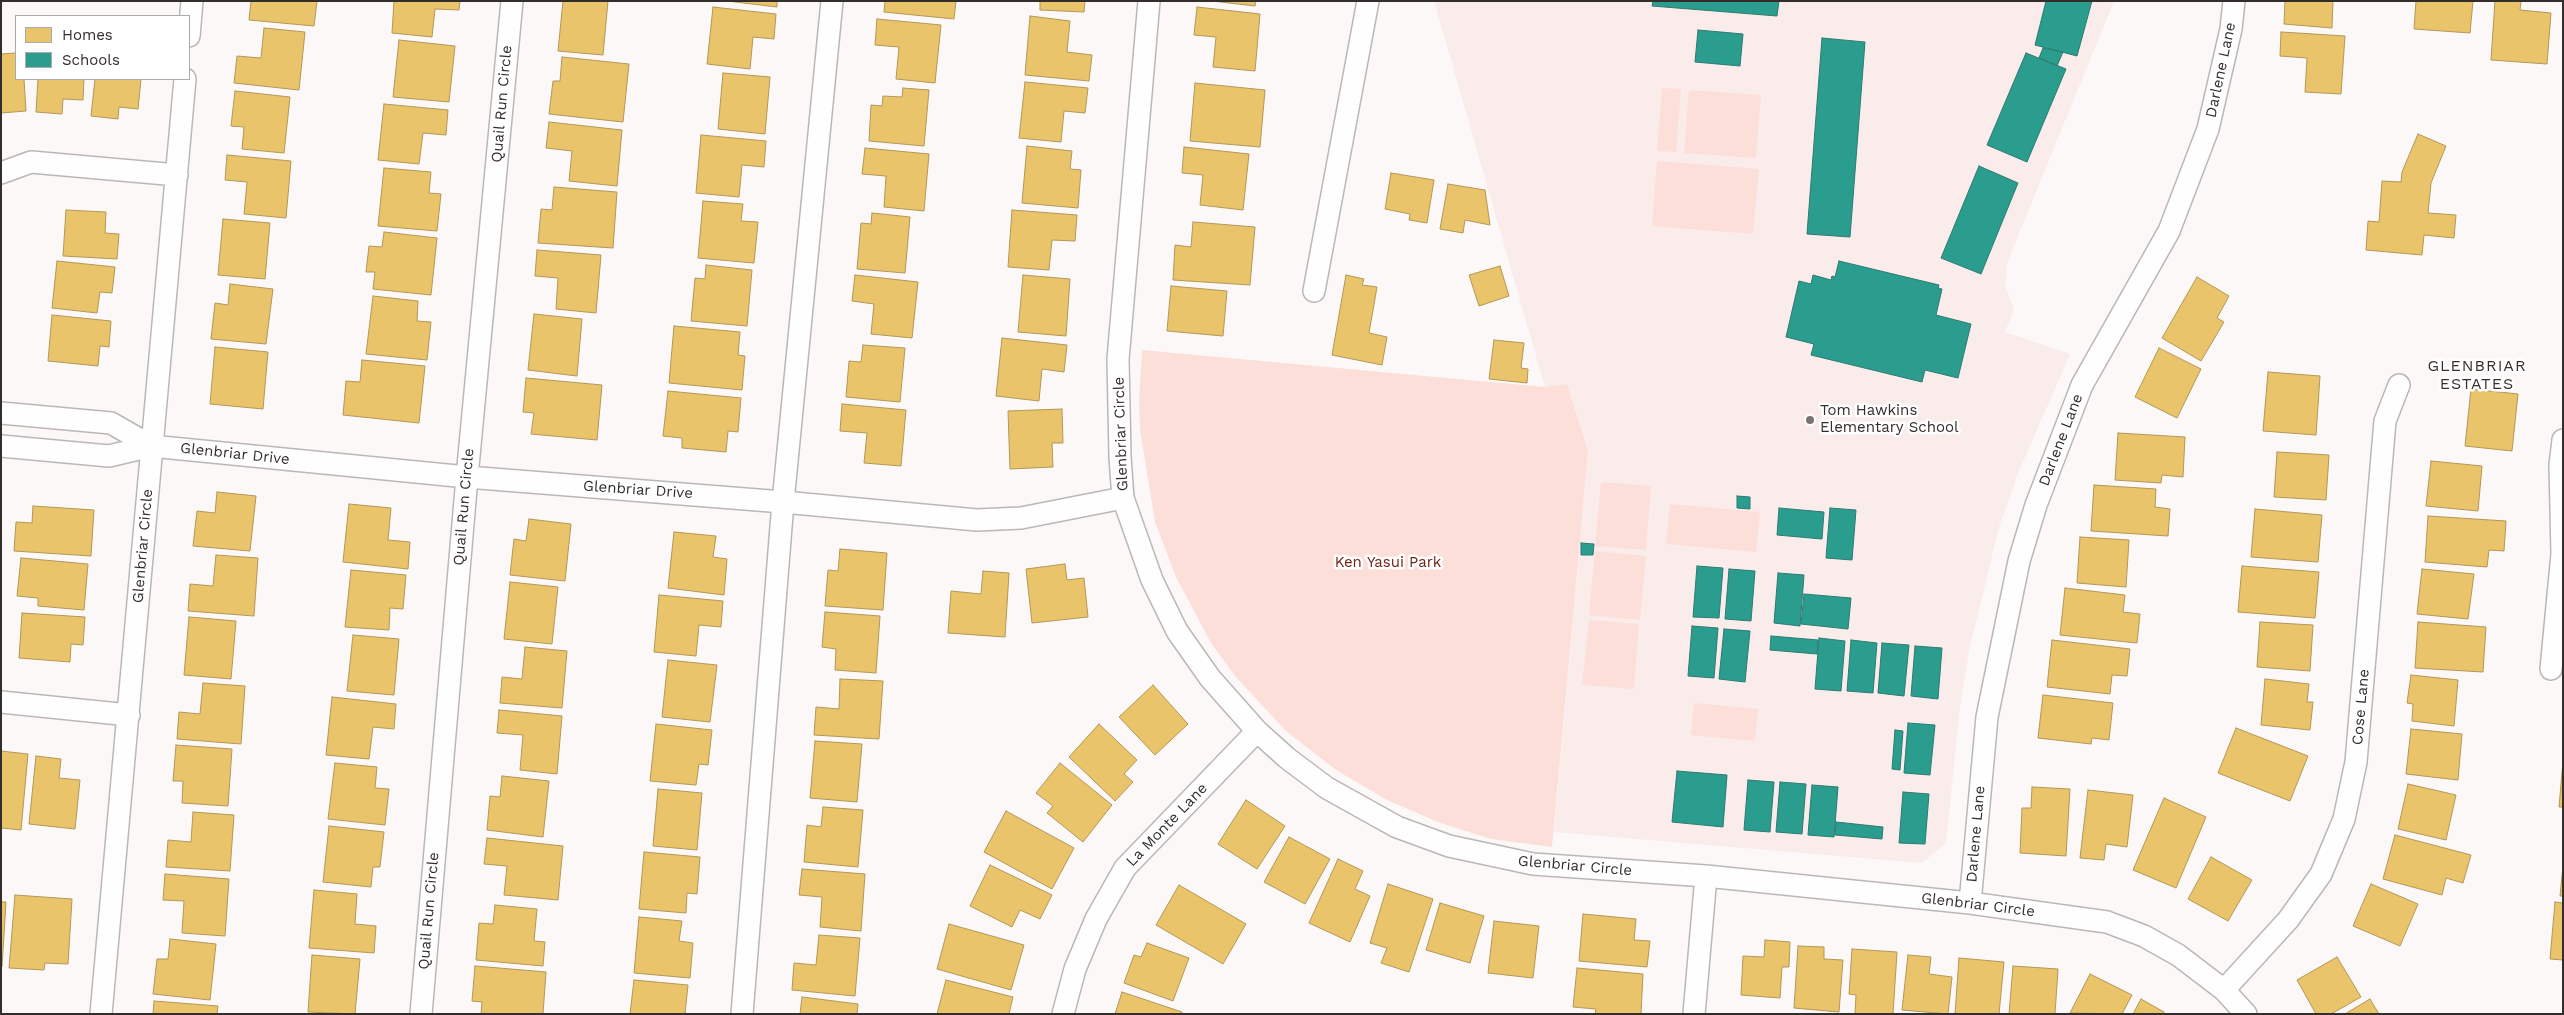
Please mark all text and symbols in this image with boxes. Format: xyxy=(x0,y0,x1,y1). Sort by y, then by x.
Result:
legend xyxy=(15,15,190,80)
street label: Darlene Lane xyxy=(2202,21,2240,119)
text: Homes xyxy=(62,26,113,44)
street label: Quail Run Circle xyxy=(488,44,516,164)
text: Schools xyxy=(62,51,120,69)
district label: GLENBRIAR ESTATES xyxy=(2426,356,2528,394)
street label: Glenbriar Circle xyxy=(1110,377,1132,491)
street label: Darlene Lane xyxy=(2035,391,2087,489)
place label: Tom Hawkins Elementary School xyxy=(1820,402,1959,437)
marker: Tom Hawkins Elementary School xyxy=(1804,414,1816,426)
street label: Glenbriar Drive xyxy=(179,439,291,469)
street label: Quail Run Circle xyxy=(450,447,478,567)
street label: Glenbriar Drive xyxy=(583,477,693,503)
street label: Glenbriar Circle xyxy=(129,488,157,604)
park label: Ken Yasui Park xyxy=(1335,554,1441,572)
street label: Cose Lane xyxy=(2349,668,2373,746)
street label: La Monte Lane xyxy=(1123,780,1211,870)
street label: Darlene Lane xyxy=(1963,785,1989,883)
street label: Quail Run Circle xyxy=(415,851,443,971)
street label: Glenbriar Circle xyxy=(1517,852,1633,880)
street label: Glenbriar Circle xyxy=(1920,889,2036,921)

